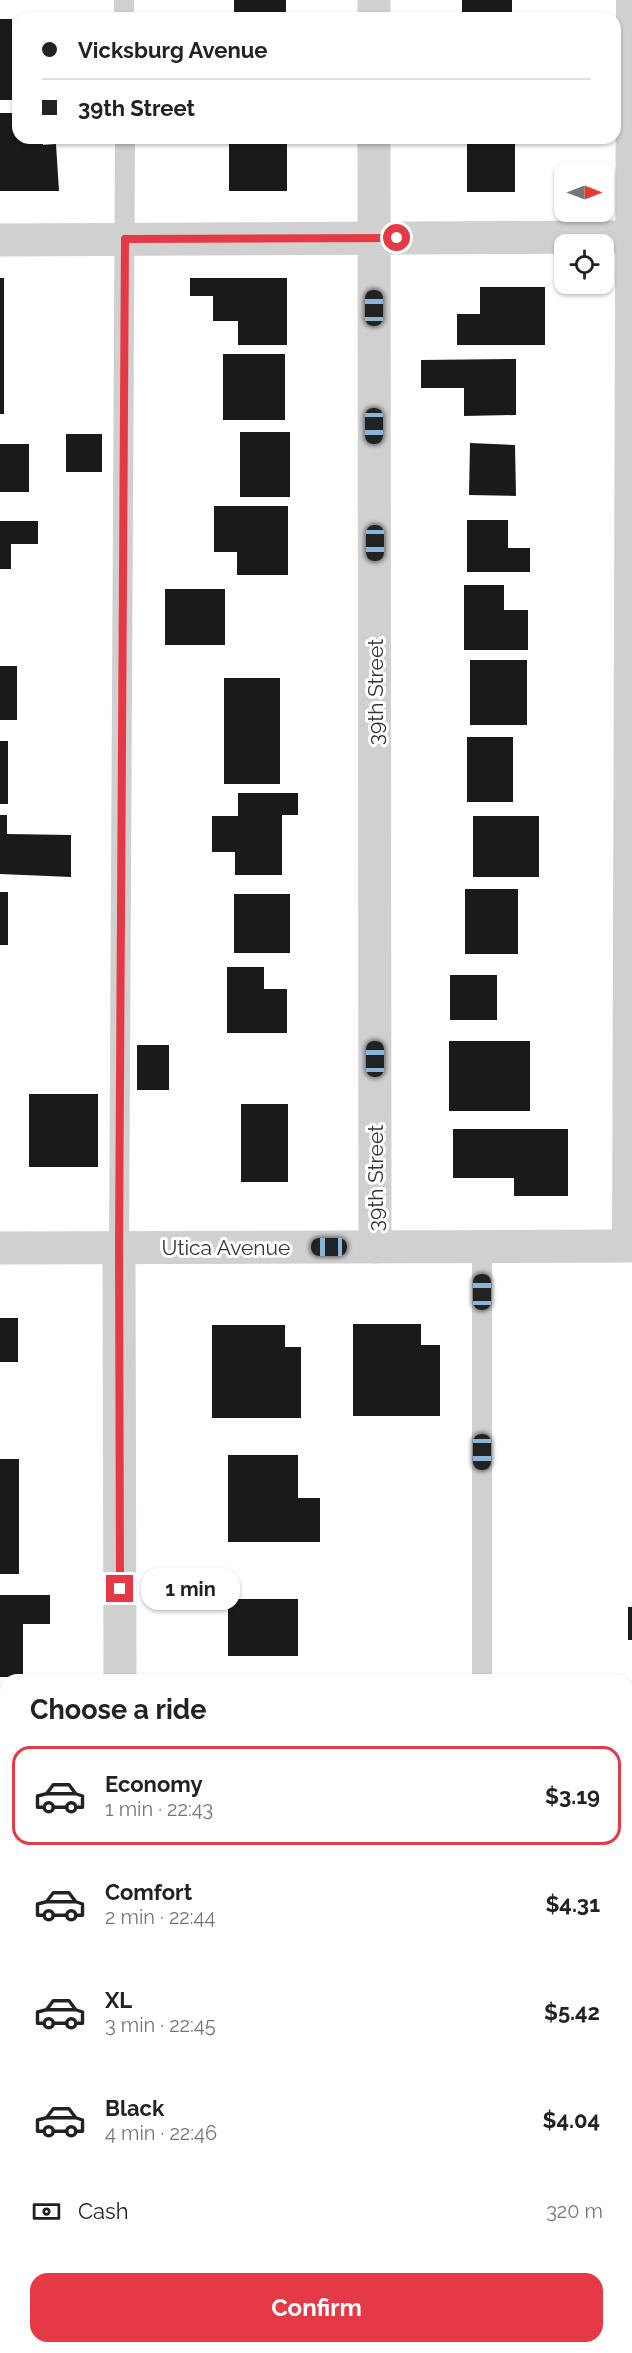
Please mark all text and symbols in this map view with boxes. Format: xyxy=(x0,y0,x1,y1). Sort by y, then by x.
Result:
text: Vicksburg Avenue xyxy=(78,37,267,63)
text: 39th Street xyxy=(78,95,195,121)
north arrow xyxy=(554,162,614,222)
map controls xyxy=(554,162,614,294)
route start xyxy=(383,224,410,251)
button: locate xyxy=(554,234,614,294)
car xyxy=(365,290,383,326)
car xyxy=(365,408,383,444)
car xyxy=(366,525,384,561)
street label: 39th Street xyxy=(363,639,388,745)
car xyxy=(366,1041,384,1077)
street label: 39th Street xyxy=(363,1125,388,1231)
street label: Utica Avenue xyxy=(162,1235,290,1260)
car xyxy=(311,1238,347,1256)
car xyxy=(473,1274,491,1310)
car xyxy=(473,1434,491,1470)
callout: 1 min xyxy=(141,1568,240,1610)
route end xyxy=(106,1575,133,1602)
text: 1 min xyxy=(165,1577,216,1601)
text: Choose a ride xyxy=(30,1694,206,1725)
icon: car xyxy=(33,1769,87,1823)
text: Economy xyxy=(105,1771,203,1797)
text: $3.19 xyxy=(545,1783,600,1809)
text: 1 min · 22:43 xyxy=(105,1797,213,1821)
icon: car xyxy=(33,1877,87,1931)
text: Comfort xyxy=(105,1879,192,1905)
text: $4.31 xyxy=(545,1891,600,1917)
text: 2 min · 22:44 xyxy=(105,1905,215,1929)
icon: car xyxy=(33,1985,87,2039)
text: XL xyxy=(105,1987,132,2013)
text: $5.42 xyxy=(544,1999,600,2025)
text: 3 min · 22:45 xyxy=(105,2013,216,2037)
icon: car xyxy=(33,2093,87,2147)
text: Black xyxy=(105,2095,164,2121)
text: $4.04 xyxy=(542,2107,600,2133)
text: 4 min · 22:46 xyxy=(105,2121,217,2145)
icon: cash xyxy=(30,2195,63,2228)
text: Cash xyxy=(78,2198,129,2224)
text: 320 m xyxy=(546,2199,603,2223)
button: Confirm xyxy=(30,2273,603,2342)

